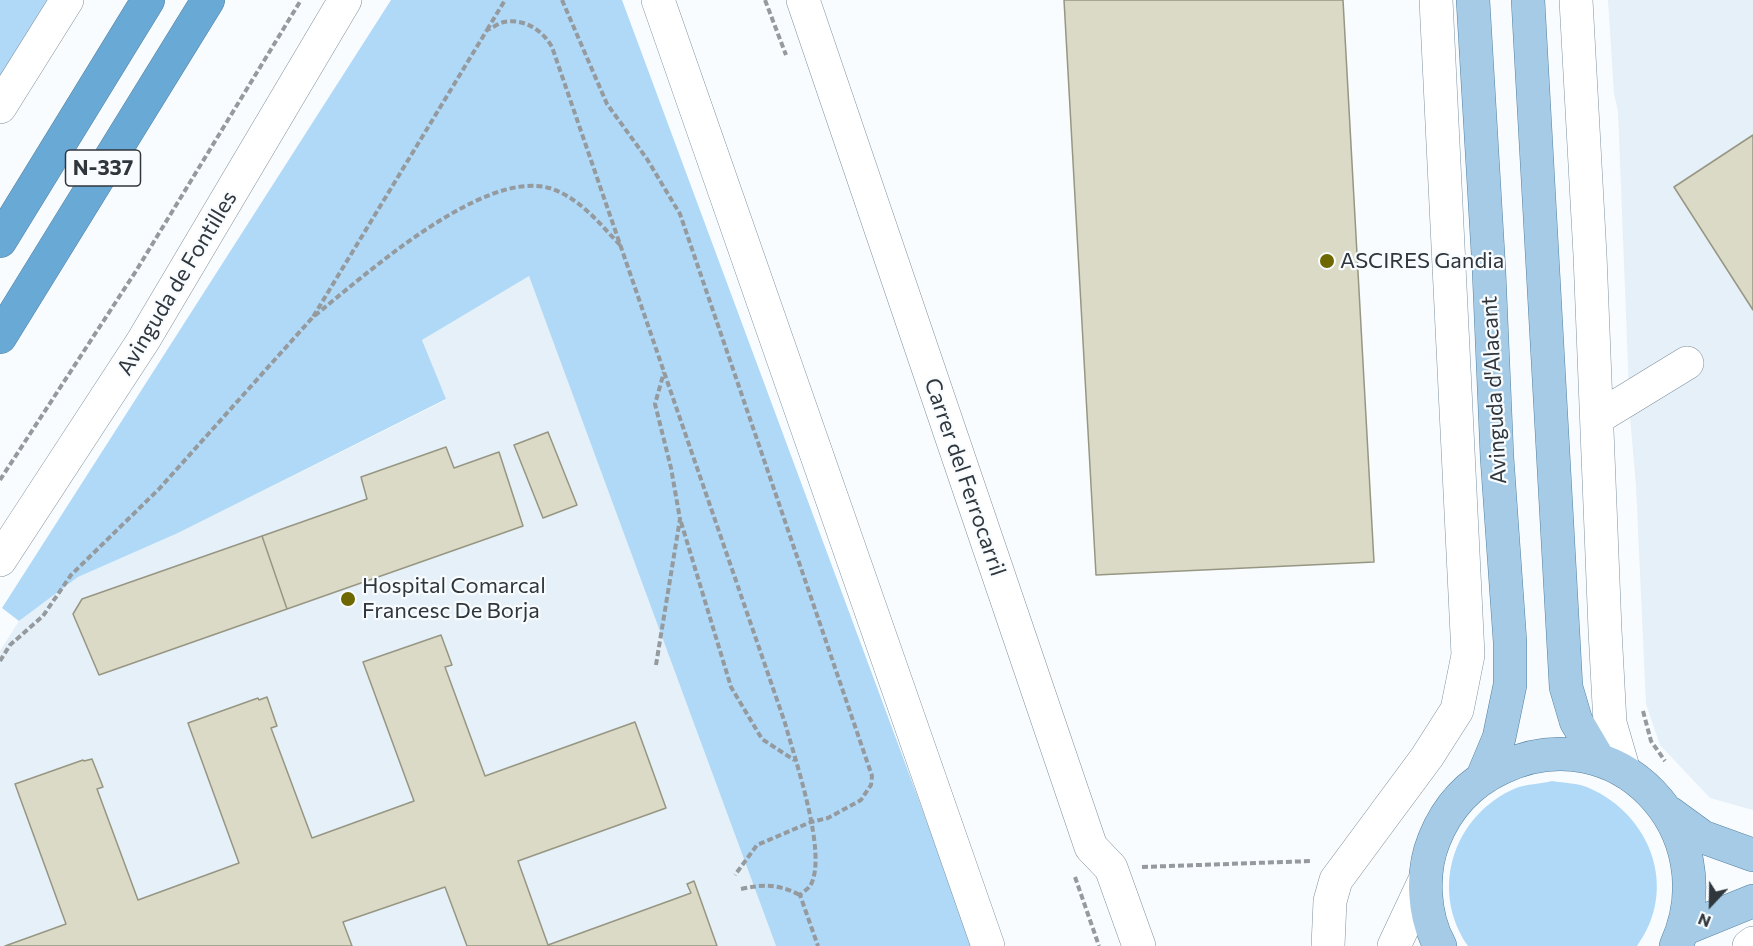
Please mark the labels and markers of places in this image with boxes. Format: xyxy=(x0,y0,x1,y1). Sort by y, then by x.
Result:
place label: ASCIRES Gandia xyxy=(1340,248,1504,274)
marker: ASCIRES Gandia xyxy=(1318,252,1336,270)
place label: Hospital Comarcal Francesc De Borja xyxy=(362,573,546,624)
marker: Hospital Comarcal Francesc De Borja xyxy=(339,590,357,608)

